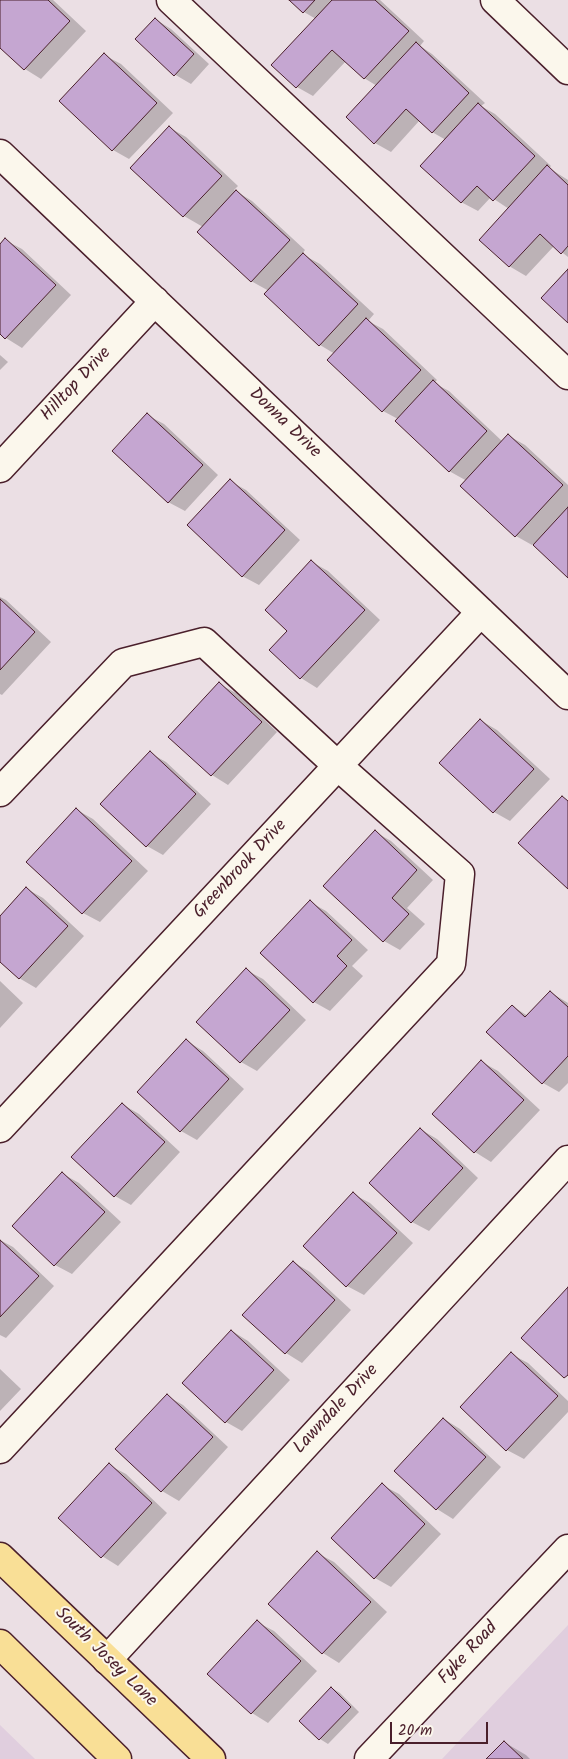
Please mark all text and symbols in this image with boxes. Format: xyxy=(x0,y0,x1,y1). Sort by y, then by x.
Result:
street label: Hilltop Drive xyxy=(37,343,117,427)
street label: Donna Drive xyxy=(243,384,325,464)
street label: Greenbrook Drive xyxy=(190,816,292,924)
street label: Lawndale Drive xyxy=(290,1361,384,1459)
street label: South Josey Lane xyxy=(49,1604,161,1712)
street label: Fyke Road xyxy=(435,1618,503,1690)
scale bar xyxy=(393,1712,490,1744)
text: 20 m xyxy=(398,1719,432,1743)

